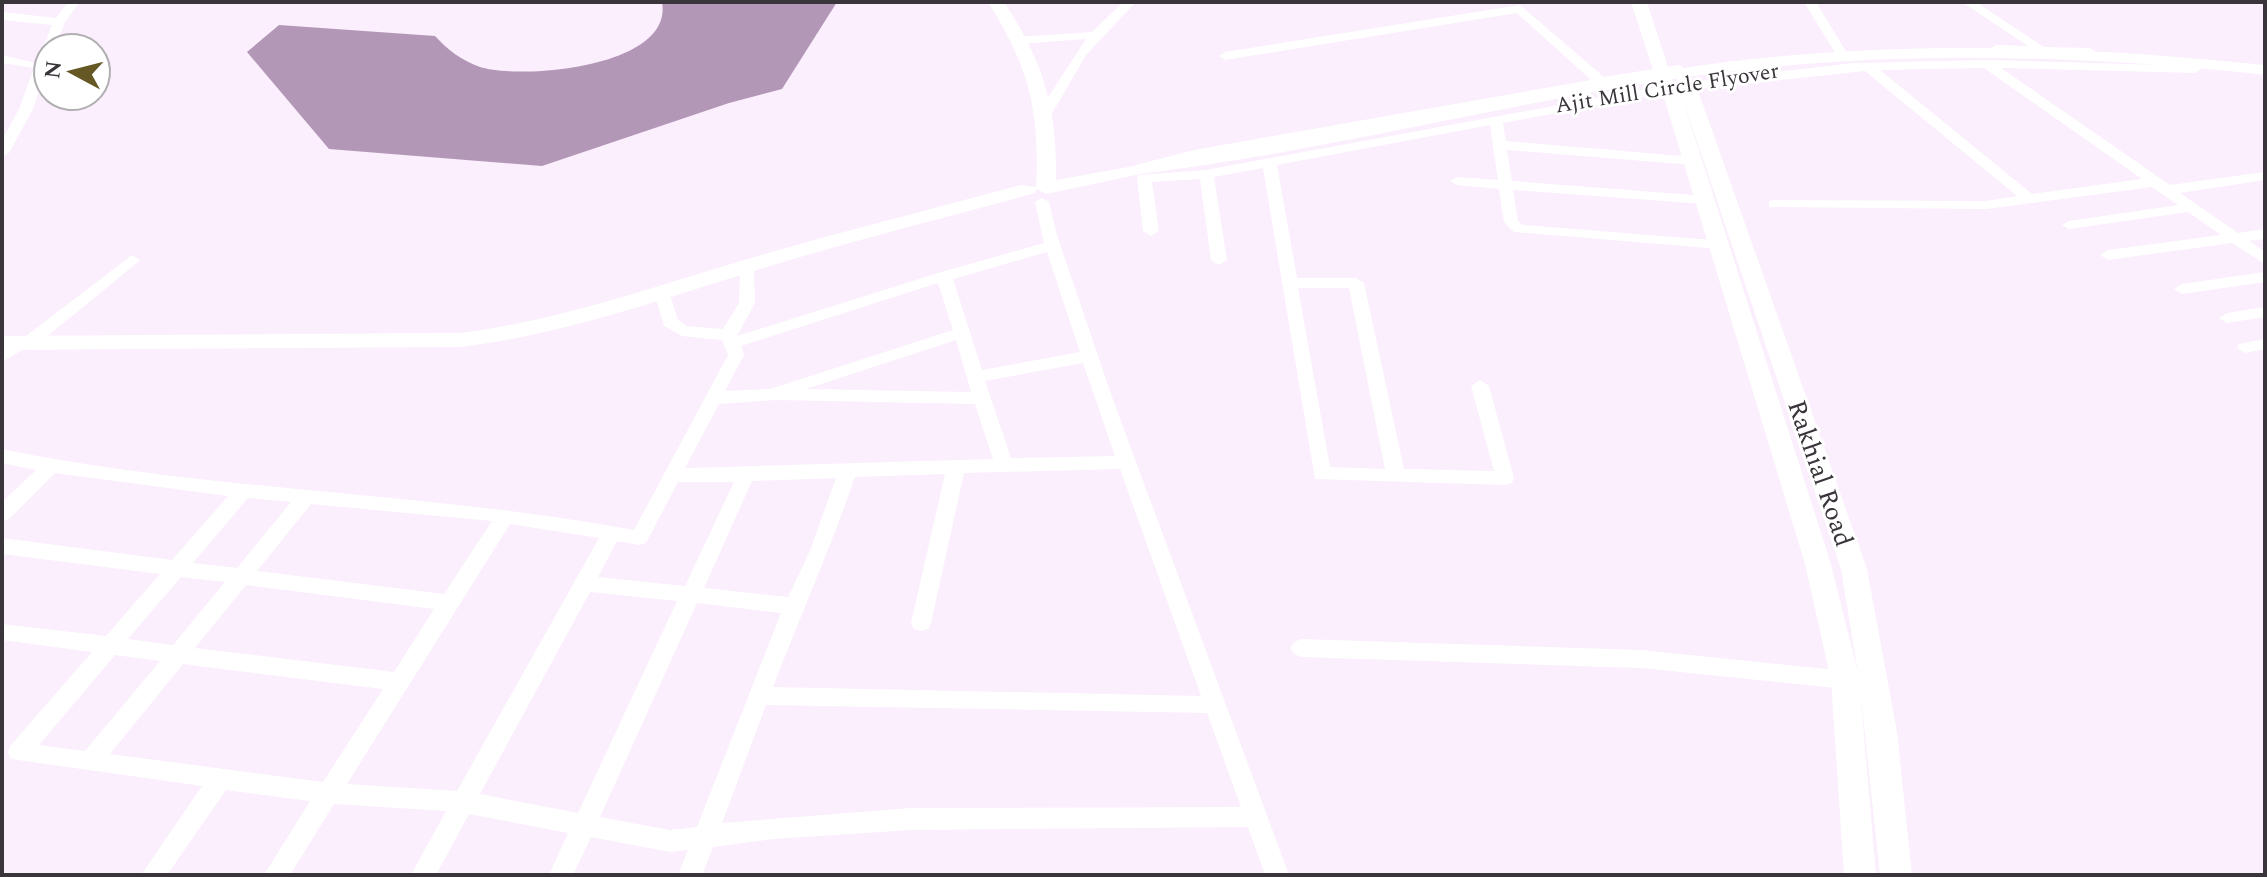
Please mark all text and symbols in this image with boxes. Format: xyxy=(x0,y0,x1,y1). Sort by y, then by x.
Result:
north arrow xyxy=(32,32,112,112)
street label: Ajit Mill Circle Flyover xyxy=(1553,54,1782,122)
text: N xyxy=(36,59,71,81)
street label: Rakhial Road xyxy=(1776,395,1864,552)

